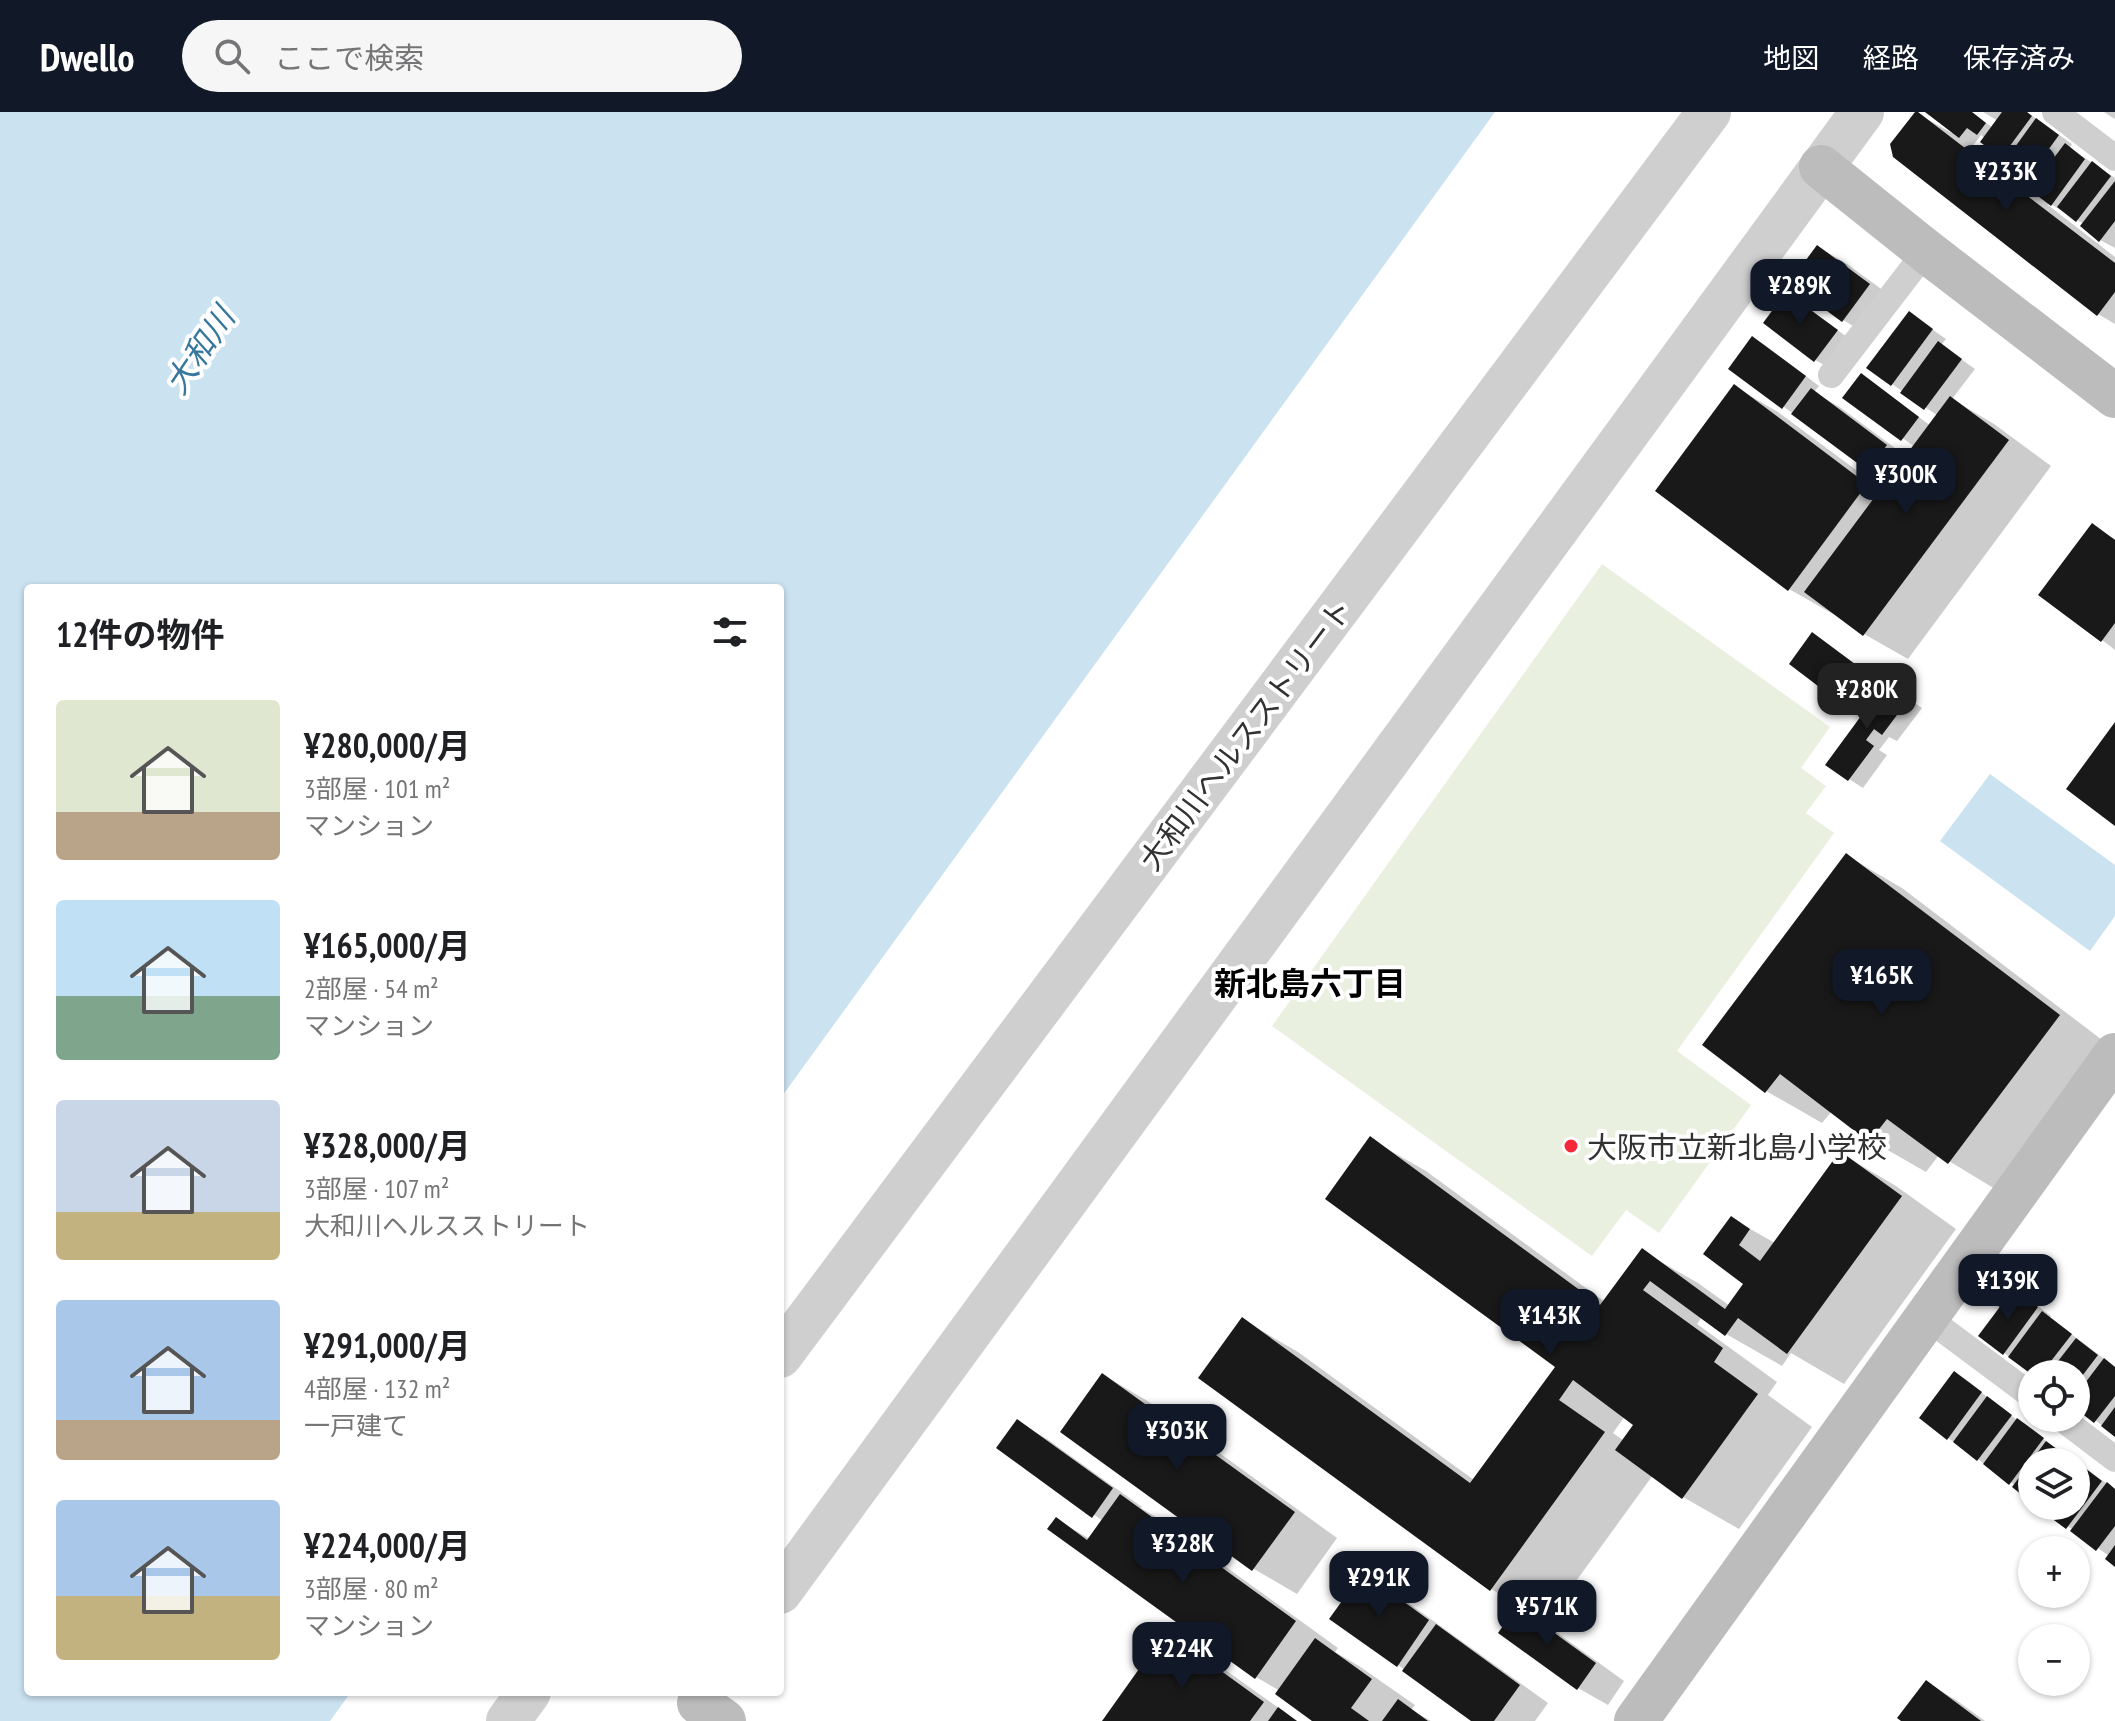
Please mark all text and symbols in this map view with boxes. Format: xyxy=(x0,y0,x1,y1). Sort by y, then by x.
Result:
search box xyxy=(182,20,742,92)
text: Dwello xyxy=(40,32,134,81)
icon: search xyxy=(210,34,254,78)
text: ここで検索 xyxy=(274,38,424,77)
text: 地図 xyxy=(1763,39,1819,76)
text: 経路 xyxy=(1863,39,1919,76)
text: 保存済み xyxy=(1963,39,2075,76)
pin: ¥233K xyxy=(1950,145,2062,213)
text: ¥233K xyxy=(1974,154,2038,187)
pin: ¥289K xyxy=(1744,259,1856,327)
text: ¥289K xyxy=(1768,268,1832,301)
water label: 大和川 xyxy=(155,296,245,402)
pin: ¥300K xyxy=(1850,448,1962,516)
text: ¥300K xyxy=(1874,457,1938,490)
street label: 大和川ヘルスストリート xyxy=(1130,590,1360,878)
icon: filters xyxy=(708,610,752,654)
text: 12件の物件 xyxy=(56,612,225,656)
pin: ¥280K xyxy=(1811,663,1923,731)
text: ¥280K xyxy=(1835,672,1899,705)
text: ¥280,000/月 xyxy=(304,723,471,767)
icon: home xyxy=(120,732,216,828)
text: 3部屋 · 101 m² xyxy=(304,772,450,805)
text: マンション xyxy=(304,809,434,842)
text: ¥165,000/月 xyxy=(304,923,471,967)
icon: home xyxy=(120,932,216,1028)
pin: ¥165K xyxy=(1826,949,1938,1017)
text: ¥165K xyxy=(1850,958,1914,991)
district label: 新北島六丁目 xyxy=(1214,962,1406,1004)
text: 2部屋 · 54 m² xyxy=(304,972,439,1005)
text: マンション xyxy=(304,1009,434,1042)
text: ¥328,000/月 xyxy=(304,1123,471,1167)
place label: 大阪市立新北島小学校 xyxy=(1587,1127,1887,1166)
icon: home xyxy=(120,1132,216,1228)
marker: 大阪市立新北島小学校 xyxy=(1562,1137,1580,1155)
text: 3部屋 · 107 m² xyxy=(304,1172,449,1205)
text: 大和川ヘルスストリート xyxy=(304,1209,590,1242)
pin: ¥139K xyxy=(1952,1254,2064,1322)
text: ¥139K xyxy=(1976,1263,2040,1296)
pin: ¥143K xyxy=(1494,1289,1606,1357)
text: ¥143K xyxy=(1518,1298,1582,1331)
text: ¥291,000/月 xyxy=(304,1323,471,1367)
icon: home xyxy=(120,1332,216,1428)
map controls xyxy=(2018,1360,2090,1696)
button: locate xyxy=(2018,1360,2090,1432)
text: 4部屋 · 132 m² xyxy=(304,1372,450,1405)
pin: ¥303K xyxy=(1121,1404,1233,1472)
text: 一戸建て xyxy=(304,1409,408,1442)
text: ¥303K xyxy=(1145,1413,1209,1446)
button: layers xyxy=(2018,1448,2090,1520)
pin: ¥328K xyxy=(1127,1517,1239,1585)
text: ¥224,000/月 xyxy=(304,1523,471,1567)
text: ¥328K xyxy=(1151,1526,1215,1559)
icon: home xyxy=(120,1532,216,1628)
button: + xyxy=(2018,1536,2090,1608)
pin: ¥291K xyxy=(1323,1551,1435,1619)
text: ¥291K xyxy=(1347,1560,1411,1593)
text: 3部屋 · 80 m² xyxy=(304,1572,439,1605)
pin: ¥571K xyxy=(1491,1580,1603,1648)
text: ¥571K xyxy=(1515,1589,1579,1622)
text: マンション xyxy=(304,1609,434,1642)
pin: ¥224K xyxy=(1126,1622,1238,1690)
button: − xyxy=(2018,1624,2090,1696)
text: ¥224K xyxy=(1150,1631,1214,1664)

